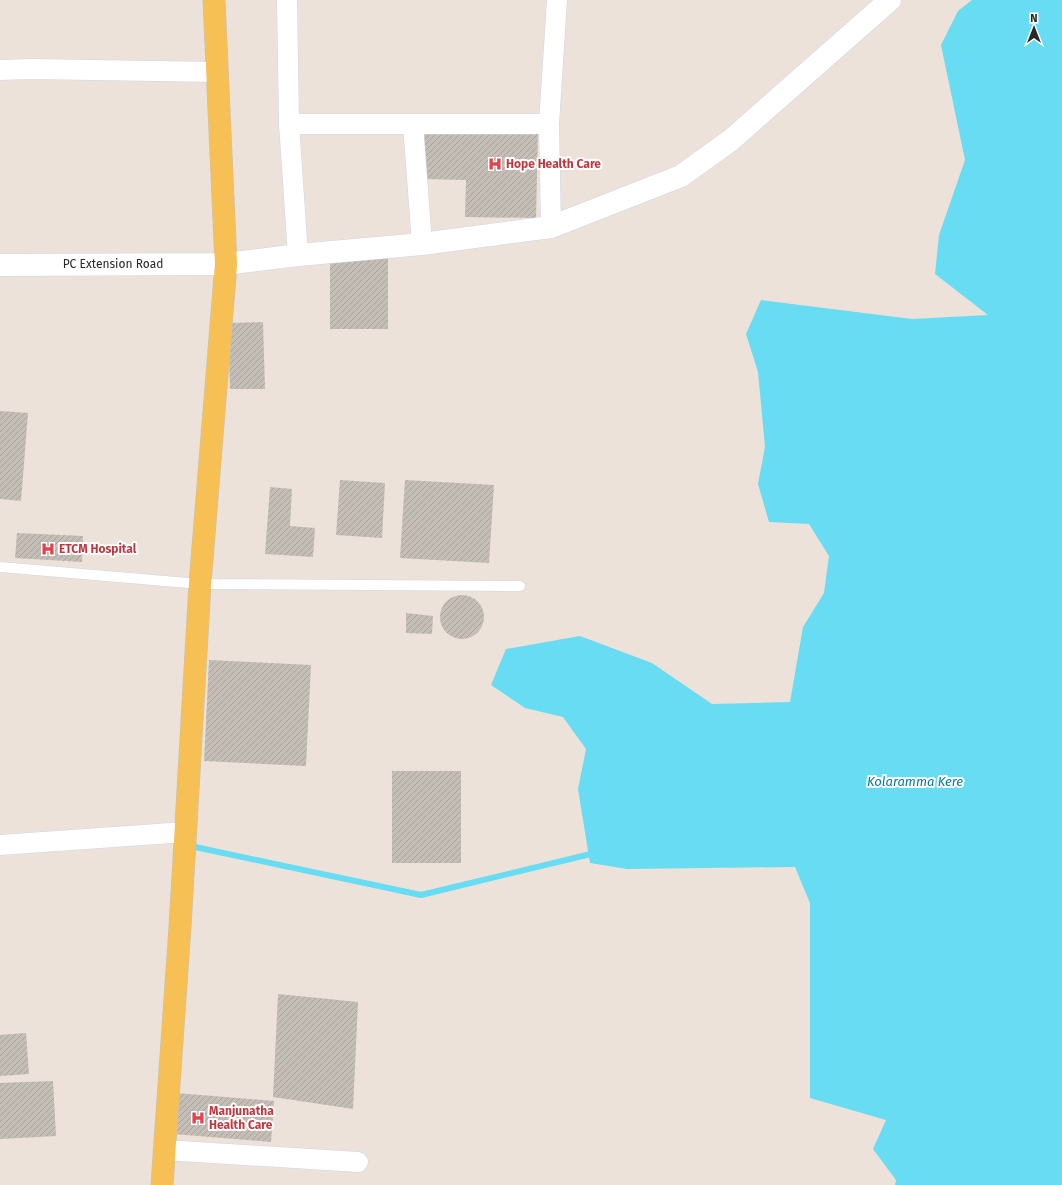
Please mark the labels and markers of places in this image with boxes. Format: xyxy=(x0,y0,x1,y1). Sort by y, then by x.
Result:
hospital icon: Hope Health Care xyxy=(487,156,503,172)
place label: Hope Health Care xyxy=(506,157,601,171)
hospital icon: ETCM Hospital xyxy=(40,541,56,557)
place label: ETCM Hospital xyxy=(59,542,137,556)
place label: Manjunatha Health Care xyxy=(209,1104,274,1132)
hospital icon: Manjunatha Health Care xyxy=(190,1110,206,1126)

